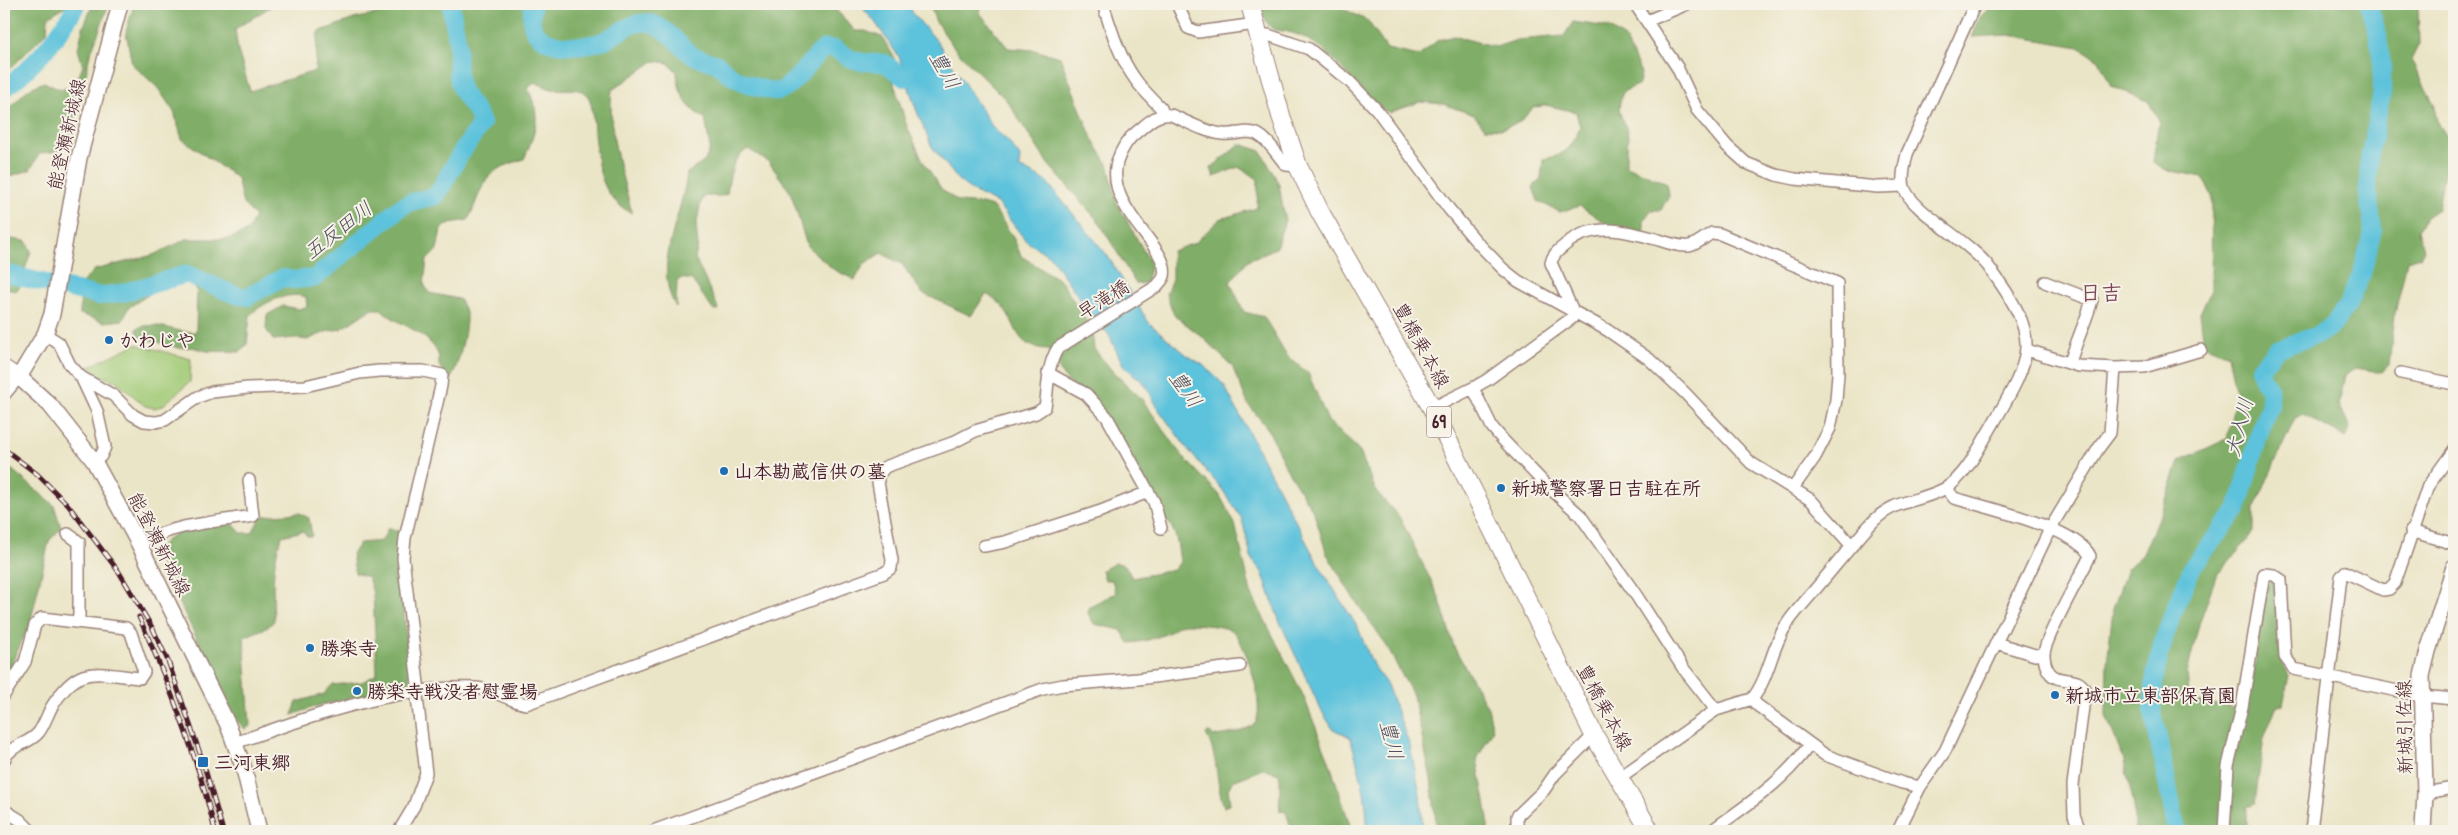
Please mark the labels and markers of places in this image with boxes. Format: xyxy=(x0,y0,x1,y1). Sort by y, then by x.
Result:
place label: かわじや xyxy=(119,327,195,353)
marker: かわじや xyxy=(103,334,115,346)
place label: 山本勘蔵信供の墓 xyxy=(734,458,886,484)
marker: 山本勘蔵信供の墓 xyxy=(718,465,730,477)
place label: 新城警察署日吉駐在所 xyxy=(1511,475,1701,501)
marker: 新城警察署日吉駐在所 xyxy=(1495,482,1507,494)
place label: 勝楽寺 xyxy=(320,635,377,661)
marker: 勝楽寺 xyxy=(304,642,316,654)
place label: 勝楽寺戦没者慰霊場 xyxy=(367,678,538,704)
place label: 新城市立東部保育園 xyxy=(2065,682,2236,708)
marker: 勝楽寺戦没者慰霊場 xyxy=(351,685,363,697)
marker: 新城市立東部保育園 xyxy=(2049,689,2061,701)
place label: 三河東郷 xyxy=(214,749,290,775)
marker: 三河東郷 xyxy=(196,755,210,769)

